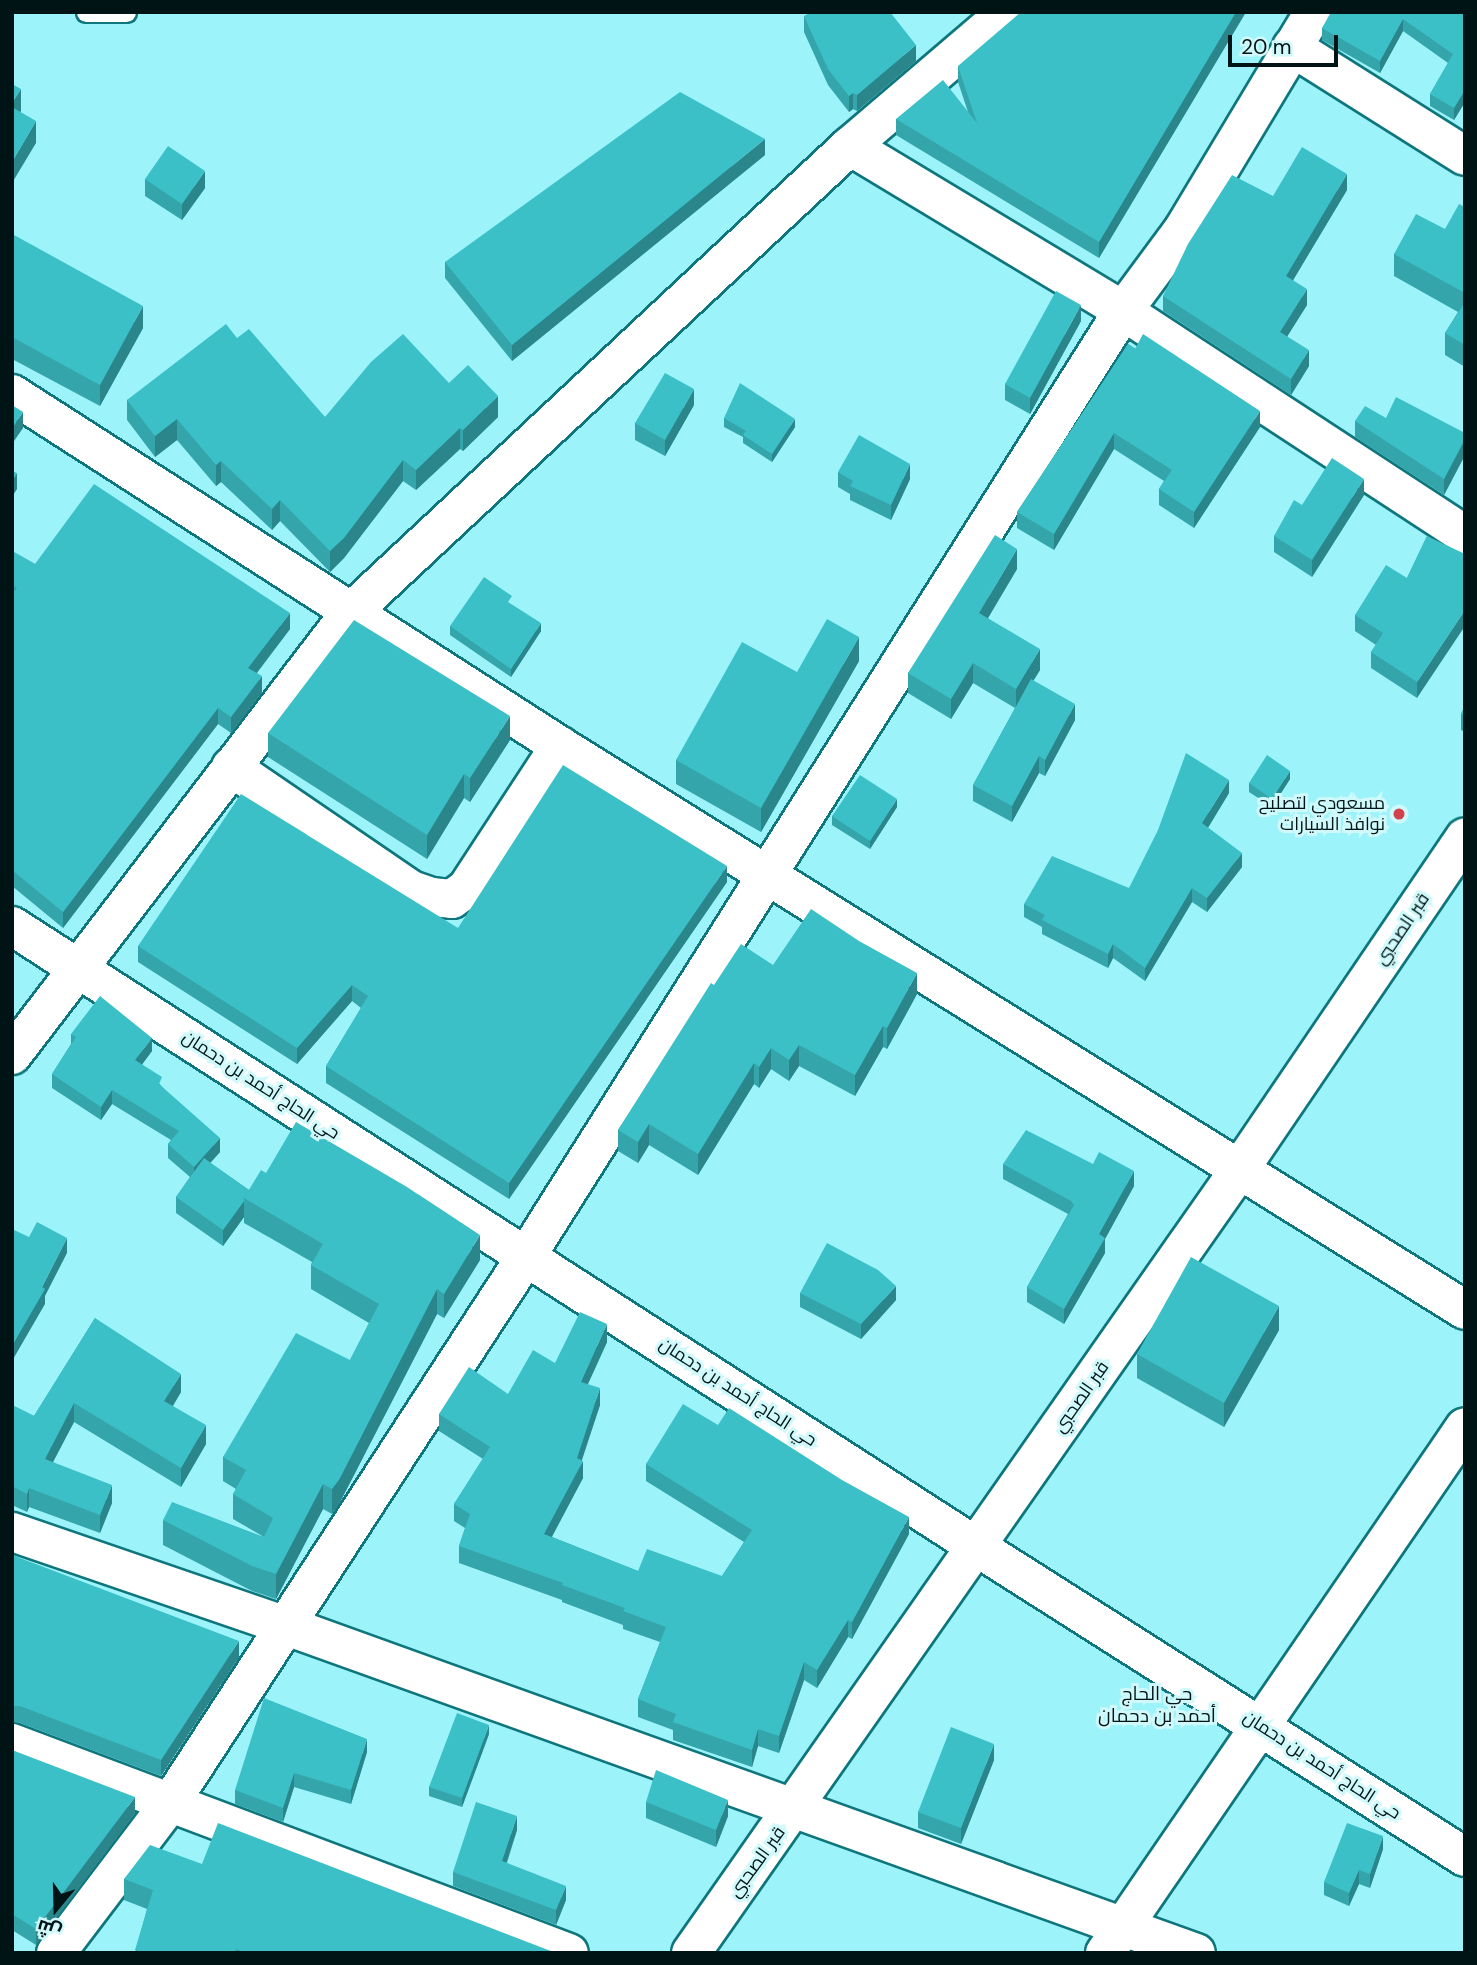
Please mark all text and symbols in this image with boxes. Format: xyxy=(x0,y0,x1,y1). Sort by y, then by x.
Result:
scale bar xyxy=(1232,21,1342,65)
text: 20 m xyxy=(1241,33,1292,61)
place label: مسعودي لتصليح نوافذ السيارات xyxy=(1259,793,1385,836)
marker: مسعودي لتصليح نوافذ السيارات xyxy=(1391,806,1407,822)
street label: قبر الصحبي xyxy=(1370,889,1434,969)
street label: حي الحاج أحمد بن دحمان xyxy=(178,1026,344,1144)
street label: حي الحاج أحمد بن دحمان xyxy=(655,1333,821,1451)
street label: قبر الصحبي xyxy=(1049,1357,1113,1437)
district label: حي الحاج أحمد بن دحمان xyxy=(1098,1683,1216,1727)
street label: حي الحاج أحمد بن دحمان xyxy=(1239,1706,1405,1824)
street label: قبر الصحبي xyxy=(724,1822,790,1902)
north arrow xyxy=(21,1874,91,1944)
text: ش xyxy=(33,1914,65,1945)

